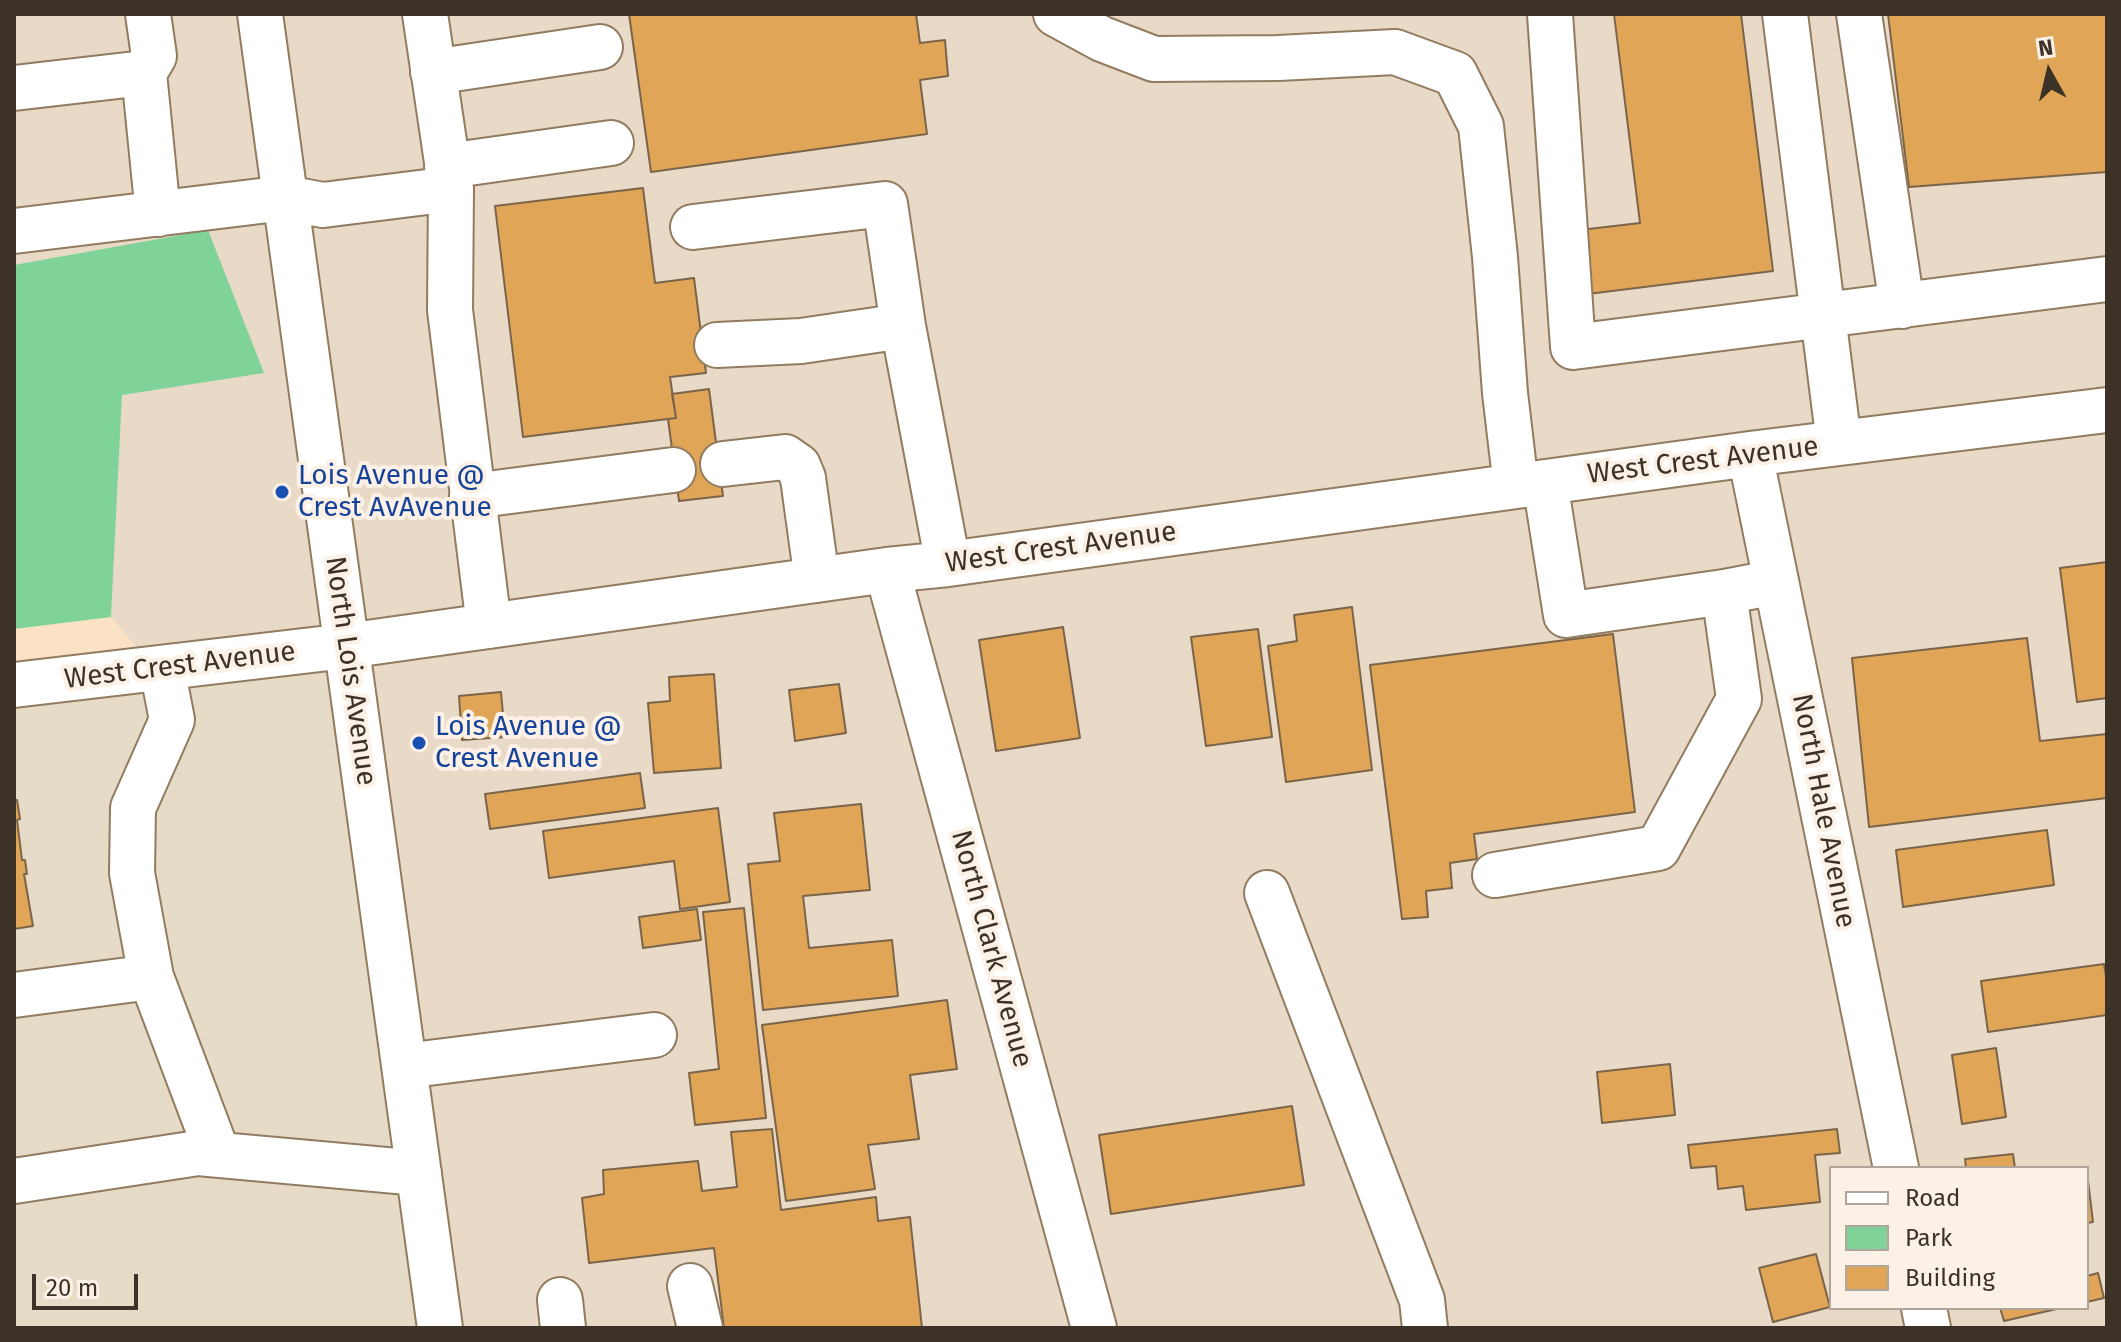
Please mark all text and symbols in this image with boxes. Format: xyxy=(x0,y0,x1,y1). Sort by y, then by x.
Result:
north arrow xyxy=(2009,32,2089,112)
text: N xyxy=(2036,33,2055,62)
street label: West Crest Avenue xyxy=(1585,430,1821,492)
place label: Lois Avenue @ Crest AvAvenue xyxy=(298,459,492,525)
marker: Lois Avenue @ Crest AvAvenue xyxy=(273,483,291,501)
street label: West Crest Avenue xyxy=(943,515,1179,581)
street label: North Lois Avenue xyxy=(317,554,383,788)
street label: West Crest Avenue xyxy=(62,635,298,697)
street label: North Hale Avenue xyxy=(1784,691,1862,931)
place label: Lois Avenue @ Crest Avenue xyxy=(435,710,622,776)
marker: Lois Avenue @ Crest Avenue xyxy=(410,734,428,752)
street label: North Clark Avenue xyxy=(943,827,1039,1071)
legend xyxy=(1829,1166,2089,1310)
text: Road xyxy=(1905,1184,1960,1212)
text: Park xyxy=(1905,1224,1952,1252)
scale bar xyxy=(36,1258,142,1308)
text: Building xyxy=(1905,1264,1995,1292)
text: 20 m xyxy=(46,1274,98,1302)

